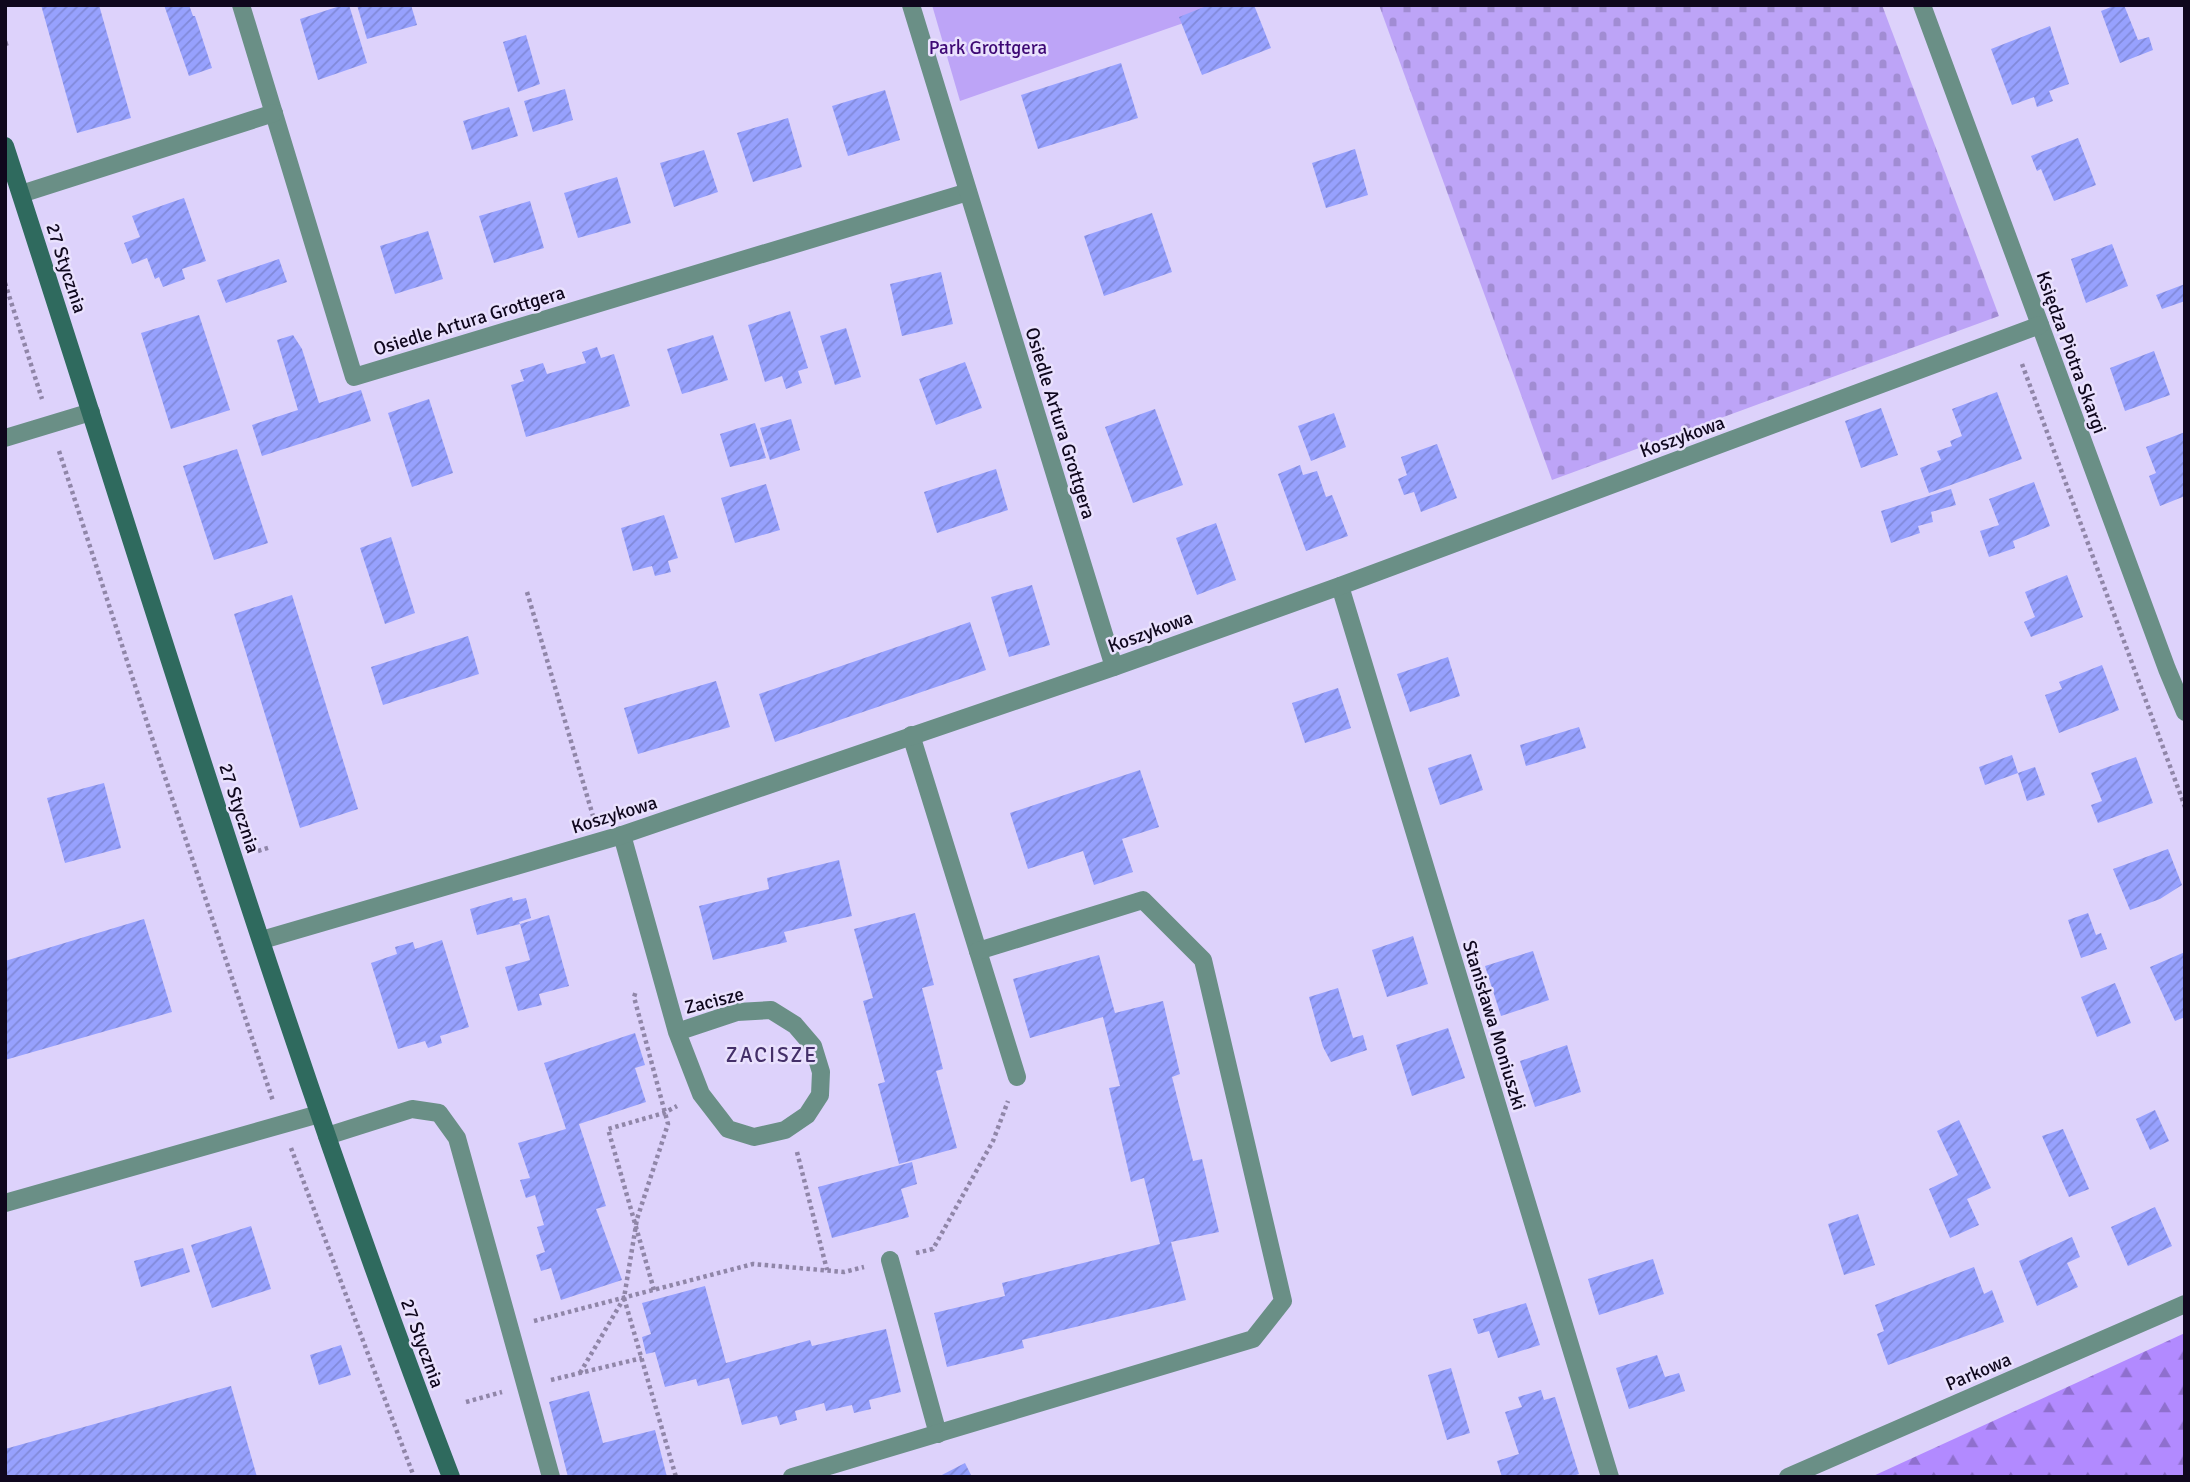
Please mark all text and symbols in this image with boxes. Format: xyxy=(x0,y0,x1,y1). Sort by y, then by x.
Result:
park label: Park Grottgera xyxy=(929,36,1047,60)
street label: 27 Stycznia xyxy=(40,220,92,316)
street label: Księdza Piotra Skargi xyxy=(2030,268,2112,437)
street label: Osiedle Artura Grottgera xyxy=(371,280,568,362)
street label: Osiedle Artura Grottgera xyxy=(1019,325,1101,522)
street label: Koszykowa xyxy=(1637,411,1728,463)
street label: Koszykowa xyxy=(1105,606,1196,658)
street label: 27 Stycznia xyxy=(213,760,265,856)
street label: Koszykowa xyxy=(568,791,660,839)
street label: Stanisława Moniuszki xyxy=(1457,938,1531,1113)
street label: Zacisze xyxy=(682,982,746,1020)
district label: ZACISZE xyxy=(726,1042,818,1068)
street label: 27 Stycznia xyxy=(395,1295,449,1391)
street label: Parkowa xyxy=(1942,1347,2015,1396)

